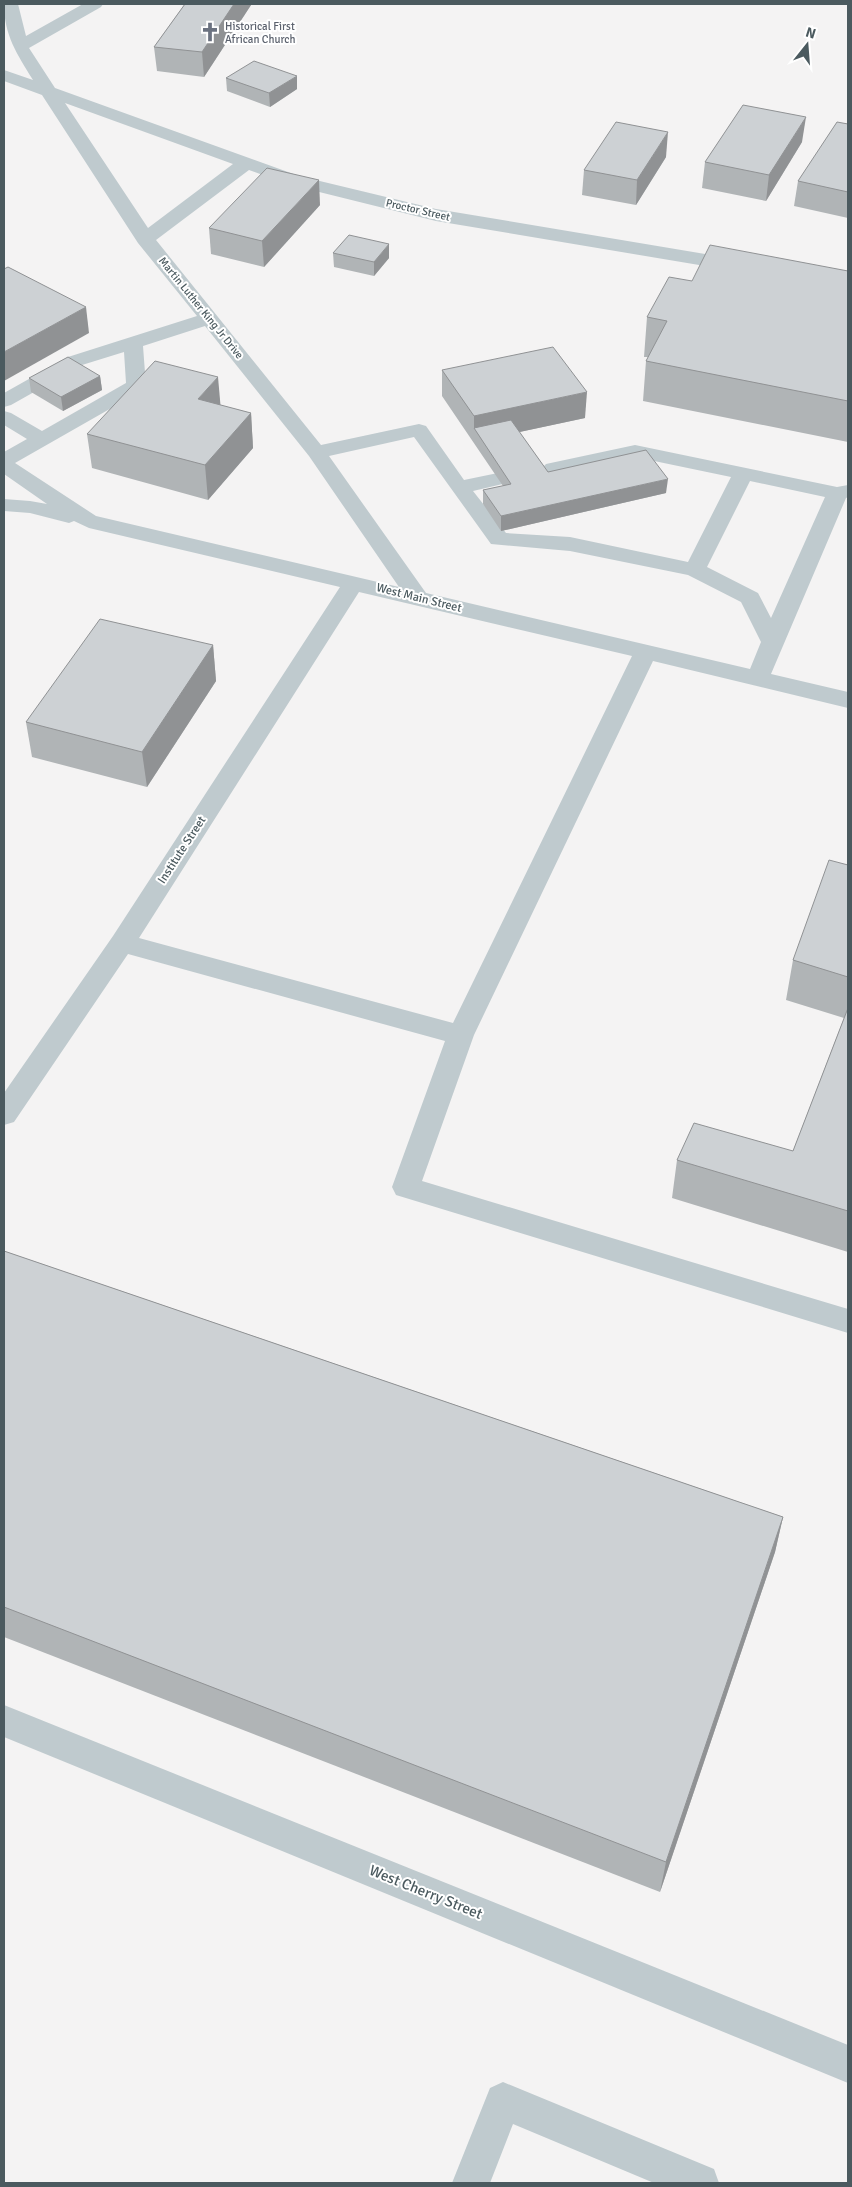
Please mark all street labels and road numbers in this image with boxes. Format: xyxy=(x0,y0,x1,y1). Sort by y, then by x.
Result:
street label: Proctor Street xyxy=(385,196,451,224)
street label: Martin Luther King Jr Drive xyxy=(156,254,246,362)
street label: West Main Street xyxy=(375,580,463,616)
street label: Institute Street xyxy=(155,813,209,887)
street label: West Cherry Street xyxy=(367,1861,485,1923)

